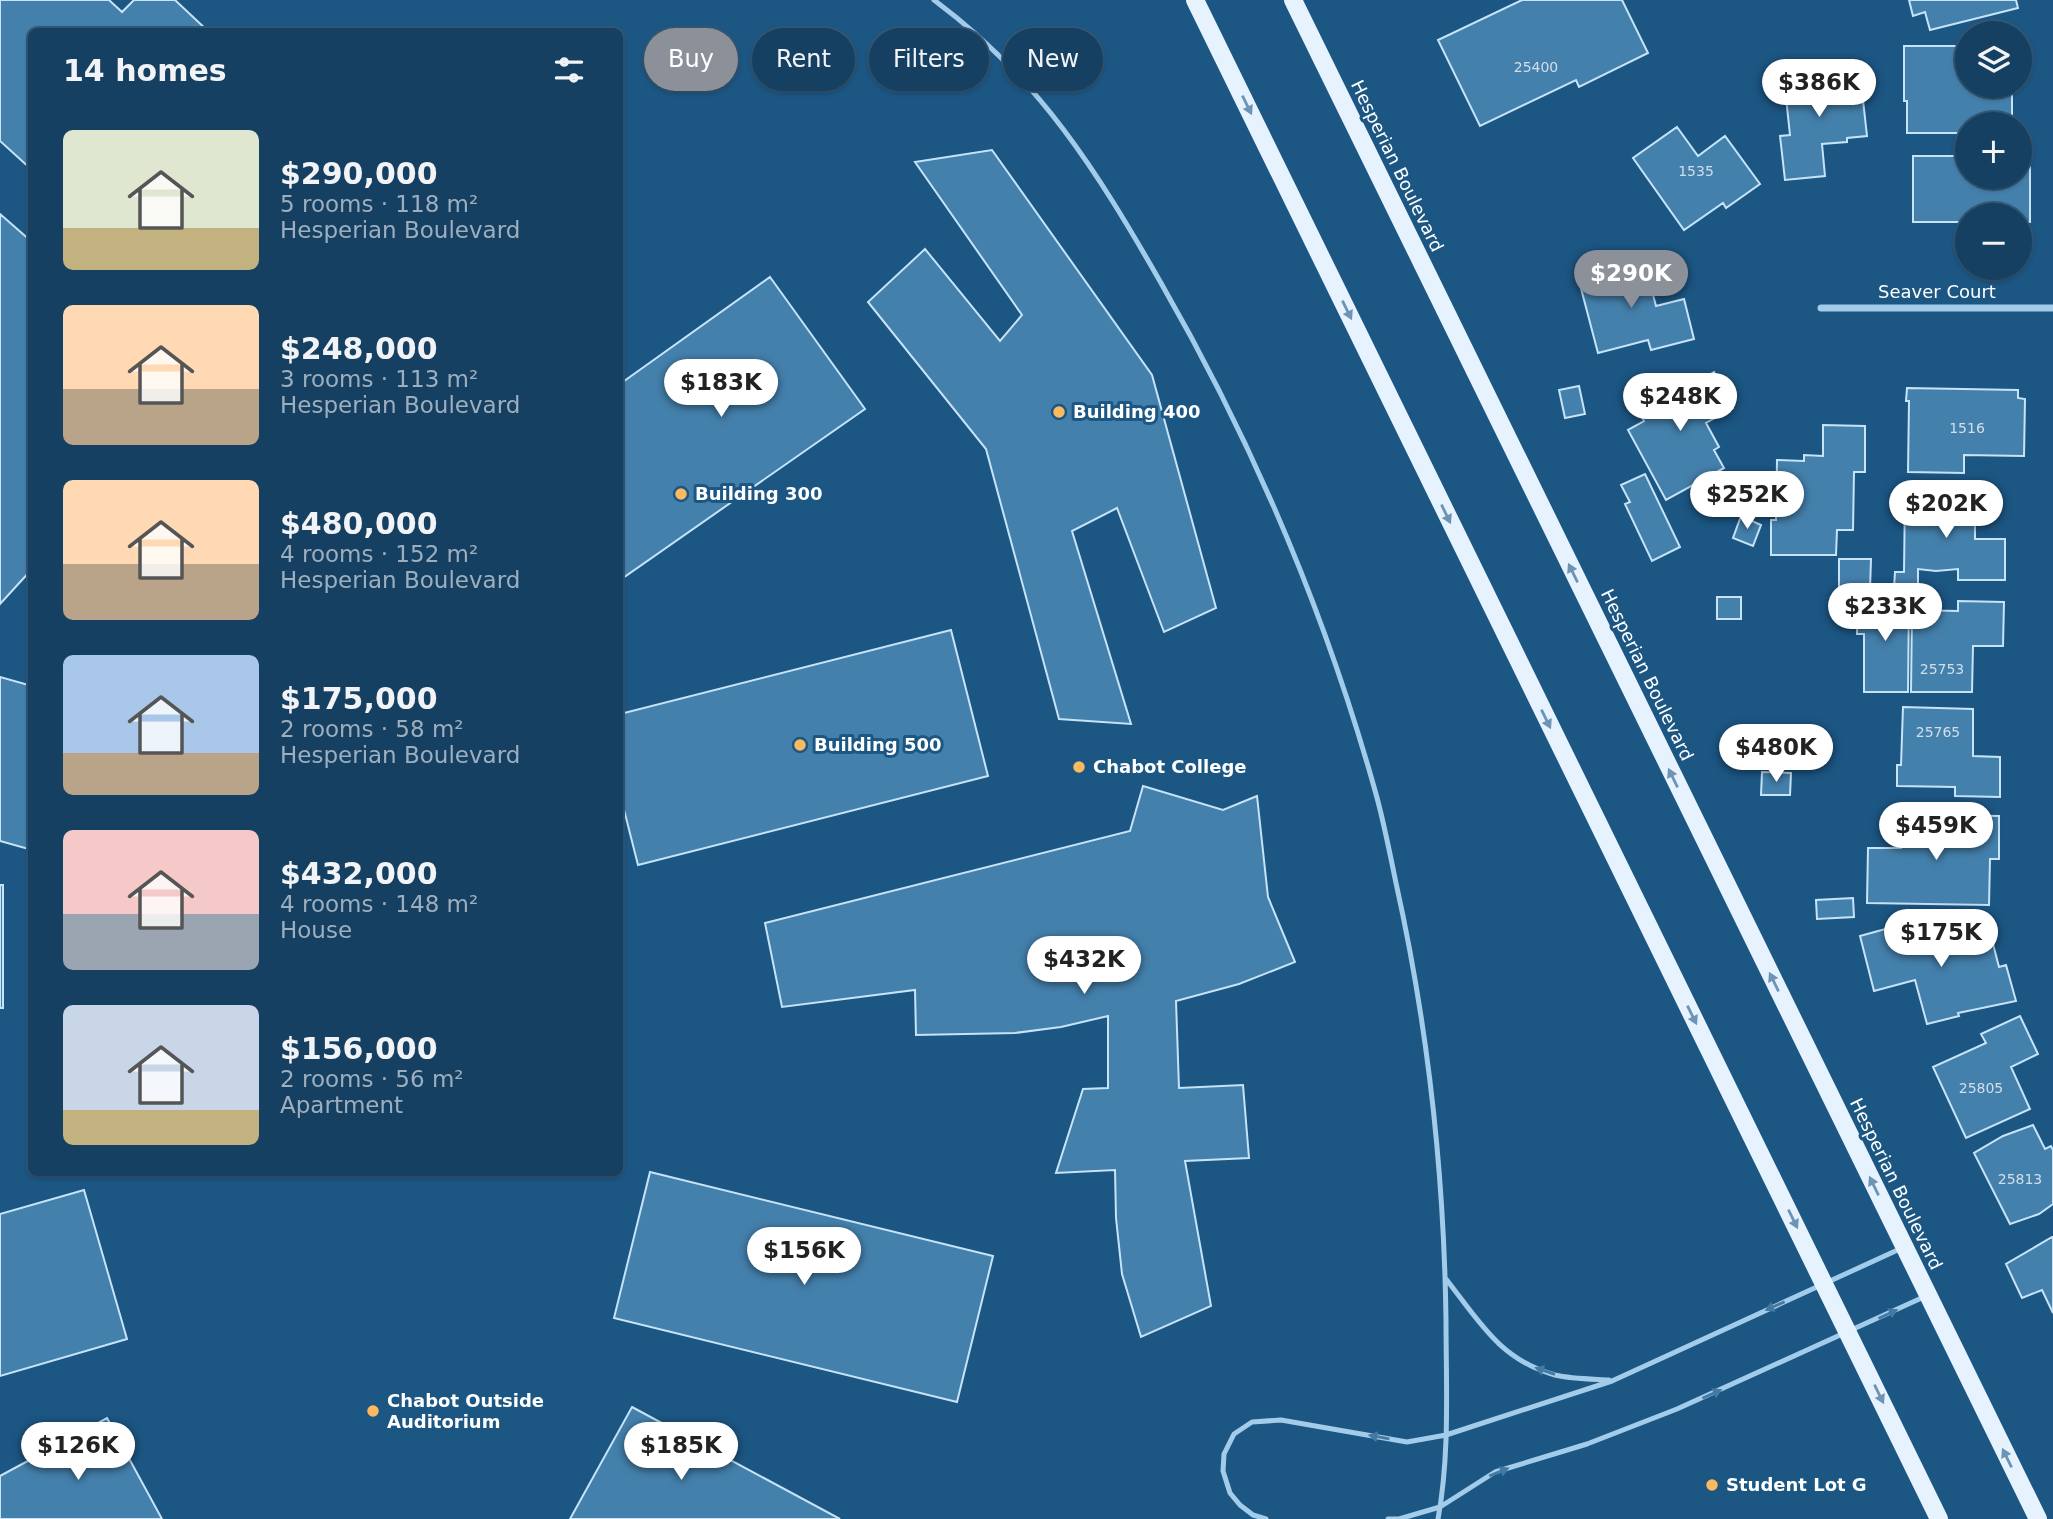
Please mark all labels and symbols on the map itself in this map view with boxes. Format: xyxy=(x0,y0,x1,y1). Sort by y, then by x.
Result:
house number: 25400 xyxy=(1514,59,1558,75)
pin: $386K xyxy=(1770,60,1868,119)
street label: Hesperian Boulevard xyxy=(1347,77,1448,255)
one-way arrow xyxy=(1241,95,1252,115)
house number: 1535 xyxy=(1678,163,1714,179)
pin: $290K xyxy=(1582,250,1680,310)
street label: Seaver Court xyxy=(1878,281,1996,302)
one-way arrow xyxy=(1341,300,1352,320)
pin: $183K xyxy=(672,360,770,419)
pin: $248K xyxy=(1631,374,1729,433)
place label: Building 400 xyxy=(1073,401,1200,422)
marker: Building 400 xyxy=(1051,404,1067,420)
house number: 1516 xyxy=(1949,420,1985,436)
pin: $252K xyxy=(1698,472,1796,531)
pin: $202K xyxy=(1897,480,1995,540)
place label: Building 300 xyxy=(695,483,822,504)
marker: Building 300 xyxy=(673,486,689,502)
one-way arrow xyxy=(1441,504,1452,524)
one-way arrow xyxy=(1568,563,1579,583)
pin: $233K xyxy=(1836,584,1934,643)
street label: Hesperian Boulevard xyxy=(1597,586,1698,764)
house number: 25753 xyxy=(1920,661,1964,677)
one-way arrow xyxy=(1541,709,1552,729)
pin: $480K xyxy=(1727,724,1825,784)
house number: 25765 xyxy=(1916,724,1960,740)
place label: Building 500 xyxy=(814,734,941,755)
marker: Building 500 xyxy=(792,737,808,753)
place label: Chabot College xyxy=(1093,756,1247,777)
marker: Chabot College xyxy=(1071,759,1087,775)
one-way arrow xyxy=(1668,768,1679,788)
pin: $459K xyxy=(1887,802,1985,862)
pin: $175K xyxy=(1892,909,1990,969)
pin: $432K xyxy=(1035,936,1133,996)
one-way arrow xyxy=(1768,972,1779,992)
one-way arrow xyxy=(1687,1005,1698,1025)
house number: 25805 xyxy=(1959,1080,2003,1096)
street label: Hesperian Boulevard xyxy=(1846,1095,1947,1273)
house number: 25813 xyxy=(1998,1171,2042,1187)
one-way arrow xyxy=(1868,1176,1879,1196)
one-way arrow xyxy=(1787,1209,1799,1229)
pin: $156K xyxy=(755,1228,853,1287)
one-way arrow xyxy=(1765,1301,1785,1312)
one-way arrow xyxy=(1878,1308,1898,1320)
one-way arrow xyxy=(1534,1365,1555,1376)
one-way arrow xyxy=(1873,1384,1885,1404)
one-way arrow xyxy=(1702,1388,1722,1400)
place label: Chabot Outside Auditorium xyxy=(387,1390,544,1432)
marker: Chabot Outside Auditorium xyxy=(365,1403,381,1419)
pin: $126K xyxy=(29,1422,127,1482)
pin: $185K xyxy=(632,1422,730,1482)
one-way arrow xyxy=(1368,1431,1390,1442)
one-way arrow xyxy=(2002,1448,2013,1468)
one-way arrow xyxy=(1488,1467,1509,1478)
place label: Student Lot G xyxy=(1726,1474,1867,1495)
marker: Student Lot G xyxy=(1704,1477,1720,1493)

